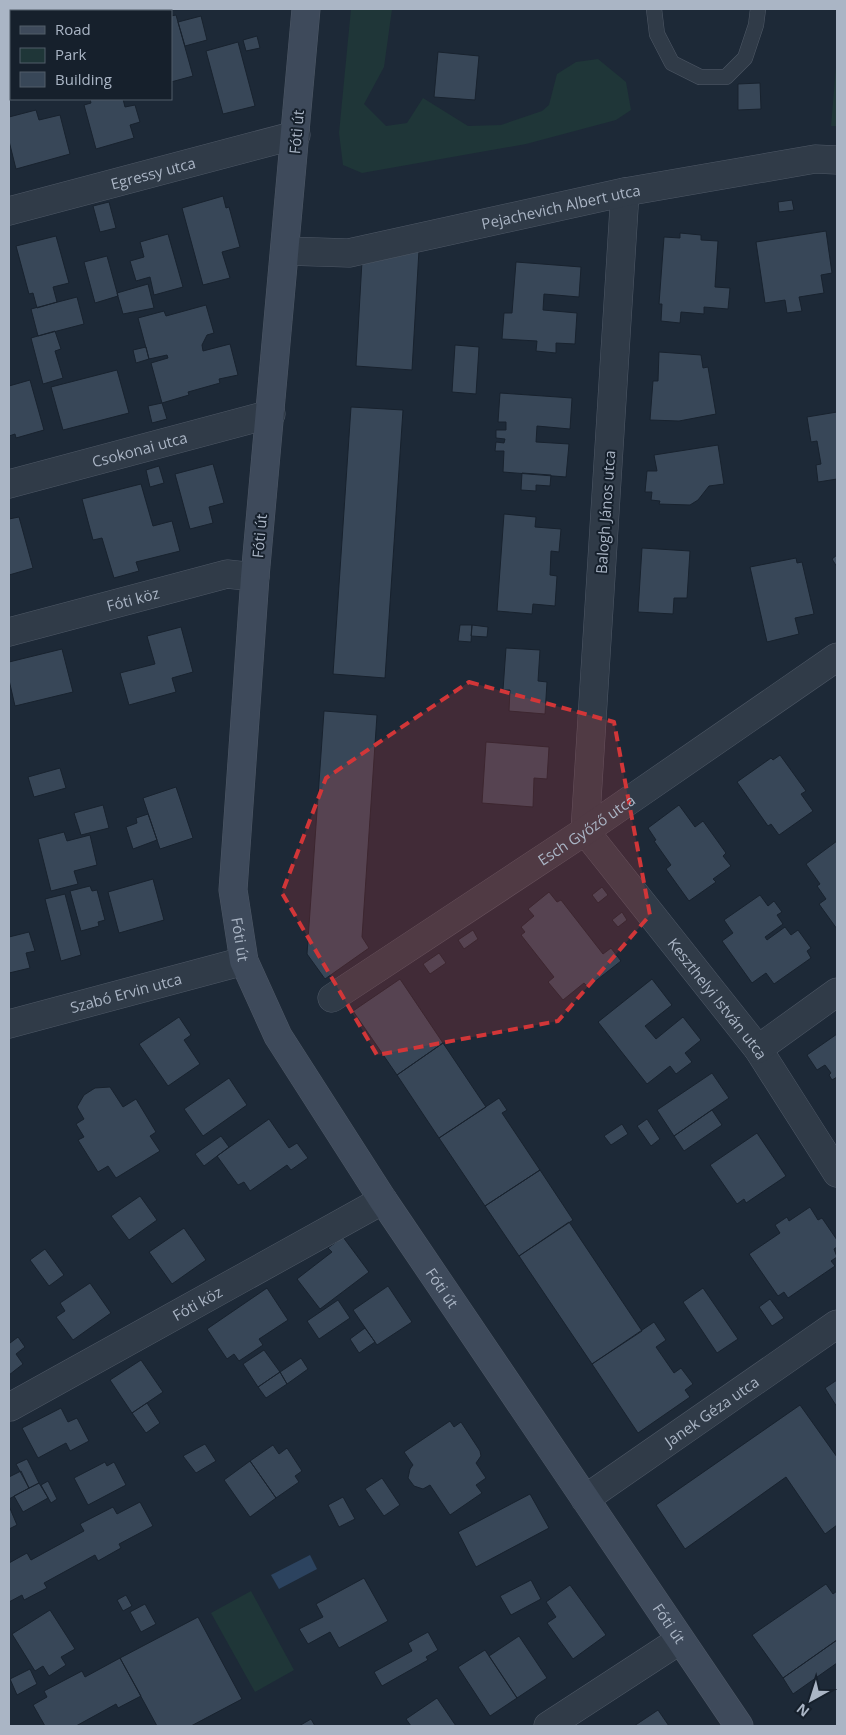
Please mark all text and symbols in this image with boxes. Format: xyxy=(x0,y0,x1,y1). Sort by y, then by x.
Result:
legend xyxy=(10,10,172,100)
text: Road xyxy=(55,19,91,39)
text: Park xyxy=(55,44,86,64)
text: Building xyxy=(55,69,112,89)
street label: Fóti út xyxy=(284,109,308,155)
street label: Egressy utca xyxy=(108,152,198,194)
street label: Pejachevich Albert utca xyxy=(479,179,642,233)
street label: Csokonai utca xyxy=(90,427,189,471)
street label: Balogh János utca xyxy=(591,450,619,574)
street label: Fóti út xyxy=(247,513,271,559)
street label: Fóti köz xyxy=(104,583,161,616)
street label: Esch Győző utca xyxy=(534,790,639,870)
street label: Fóti út xyxy=(227,916,254,963)
street label: Keszthelyi István utca xyxy=(664,934,772,1063)
street label: Szabó Ervin utca xyxy=(68,968,184,1017)
street label: Fóti út xyxy=(422,1264,463,1312)
street label: Fóti köz xyxy=(169,1281,225,1325)
street label: Janek Géza utca xyxy=(659,1371,763,1452)
street label: Fóti út xyxy=(649,1599,690,1647)
north arrow xyxy=(786,1675,836,1725)
text: N xyxy=(792,1700,813,1721)

